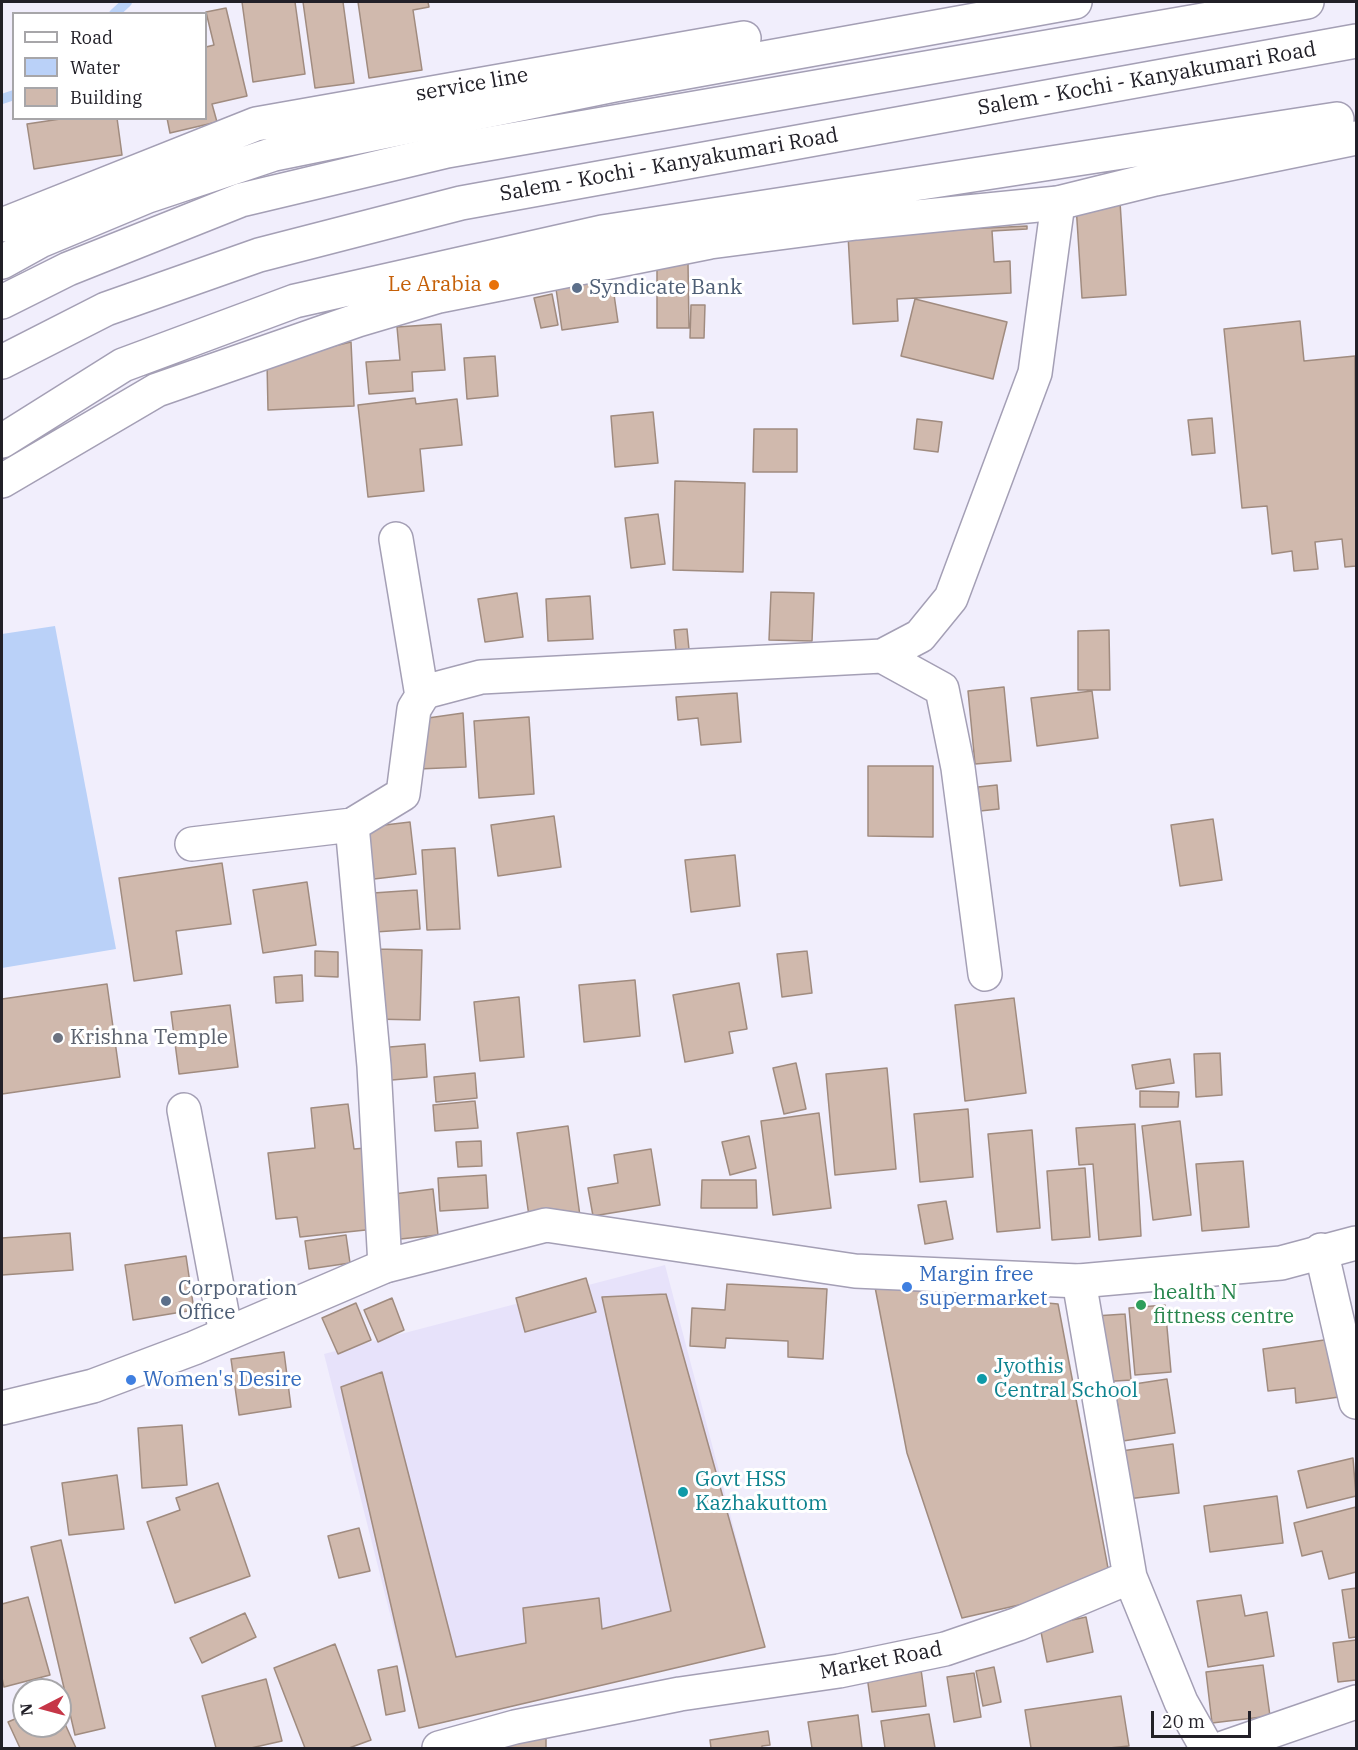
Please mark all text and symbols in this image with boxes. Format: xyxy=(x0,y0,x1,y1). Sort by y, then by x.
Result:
legend xyxy=(12,12,207,120)
text: Road xyxy=(70,26,113,49)
street label: Salem - Kochi - Kanyakumari Road xyxy=(976,37,1318,121)
text: Water xyxy=(70,56,120,79)
street label: service line xyxy=(414,63,530,107)
text: Building xyxy=(70,86,142,109)
street label: Salem - Kochi - Kanyakumari Road xyxy=(498,123,840,207)
place label: Le Arabia xyxy=(388,272,482,298)
place label: Syndicate Bank xyxy=(589,275,742,301)
marker: Le Arabia xyxy=(487,278,501,292)
marker: Syndicate Bank xyxy=(570,281,584,295)
place label: Krishna Temple xyxy=(70,1025,228,1051)
marker: Krishna Temple xyxy=(51,1031,65,1045)
place label: Margin free supermarket xyxy=(919,1262,1047,1312)
place label: Corporation Office xyxy=(178,1276,297,1326)
marker: Margin free supermarket xyxy=(900,1280,914,1294)
place label: health N fittness centre xyxy=(1153,1280,1294,1330)
marker: Corporation Office xyxy=(159,1294,173,1308)
marker: health N fittness centre xyxy=(1134,1298,1148,1312)
place label: Jyothis Central School xyxy=(994,1354,1138,1404)
place label: Women's Desire xyxy=(143,1367,302,1393)
marker: Jyothis Central School xyxy=(975,1372,989,1386)
marker: Women's Desire xyxy=(124,1373,138,1387)
place label: Govt HSS Kazhakuttom xyxy=(695,1467,828,1517)
marker: Govt HSS Kazhakuttom xyxy=(676,1485,690,1499)
street label: Market Road xyxy=(817,1637,945,1685)
north arrow xyxy=(12,1678,72,1738)
scale bar xyxy=(1154,1699,1254,1737)
text: N xyxy=(15,1702,37,1717)
text: 20 m xyxy=(1162,1710,1205,1733)

